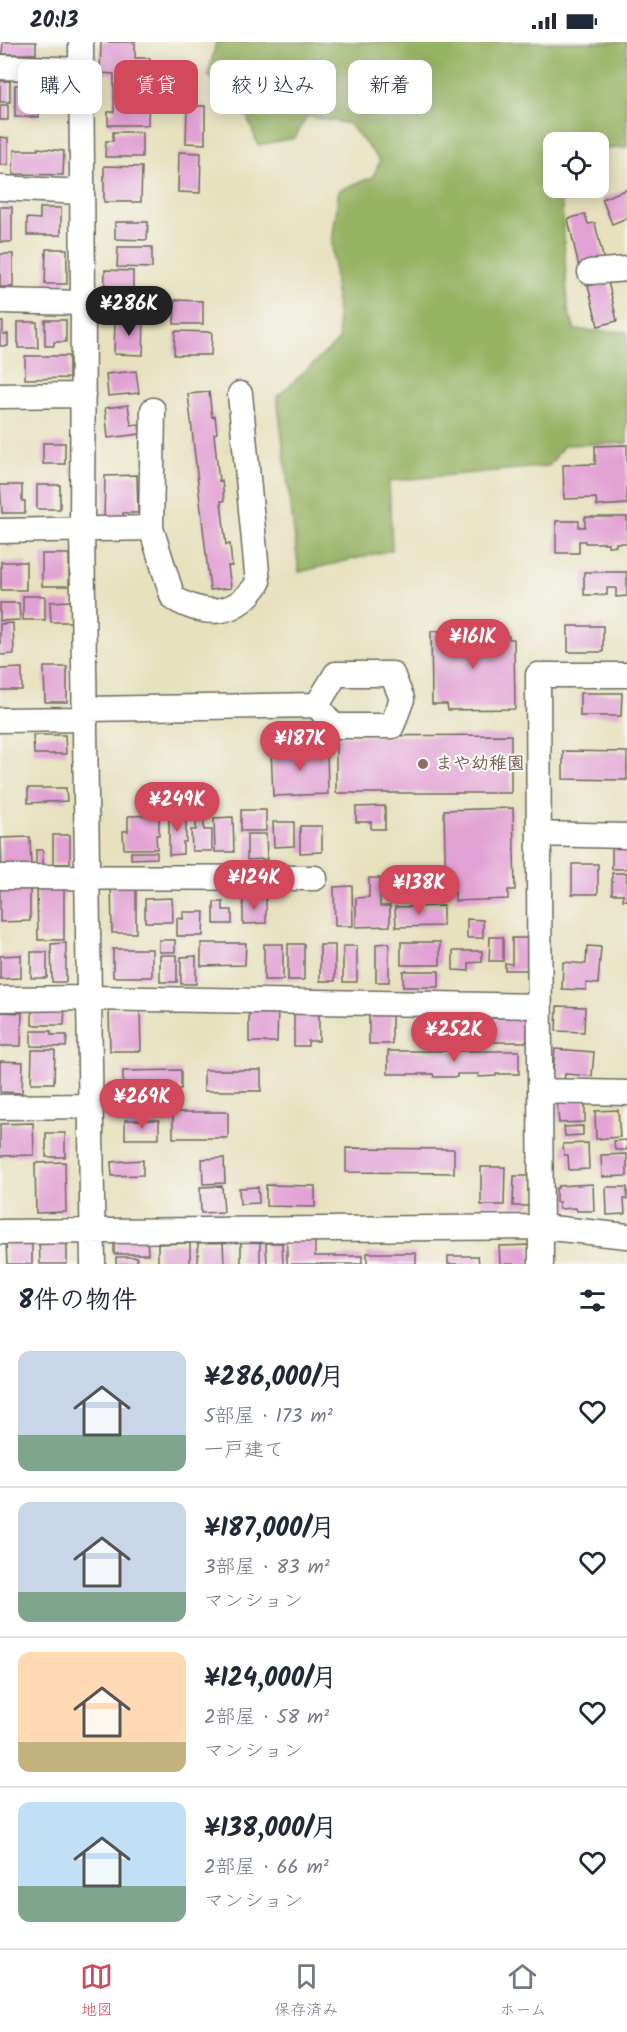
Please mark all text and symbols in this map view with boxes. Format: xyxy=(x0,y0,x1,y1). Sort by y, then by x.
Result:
text: 20:13 xyxy=(30,4,78,39)
chip: 購入 xyxy=(18,60,102,114)
chip: 賃貸 xyxy=(114,60,198,114)
chip: 絞り込み xyxy=(210,60,336,114)
chip: 新着 xyxy=(348,60,432,114)
map controls xyxy=(543,132,609,198)
button: locate xyxy=(543,132,609,198)
pin: ¥286K xyxy=(87,286,171,337)
text: ¥286K xyxy=(100,289,158,321)
pin: ¥161K xyxy=(431,619,515,670)
text: ¥161K xyxy=(449,622,497,654)
pin: ¥187K xyxy=(258,721,342,772)
text: ¥187K xyxy=(274,724,326,756)
place label: まや幼稚園 xyxy=(435,750,525,779)
marker: まや幼稚園 xyxy=(416,757,430,771)
pin: ¥249K xyxy=(135,782,219,833)
text: ¥249K xyxy=(148,785,206,817)
pin: ¥124K xyxy=(212,860,296,911)
text: ¥124K xyxy=(228,863,280,895)
pin: ¥138K xyxy=(377,865,461,916)
text: ¥138K xyxy=(392,868,446,900)
pin: ¥252K xyxy=(412,1012,496,1063)
text: ¥252K xyxy=(425,1015,483,1047)
pin: ¥269K xyxy=(100,1079,184,1130)
text: ¥269K xyxy=(114,1082,170,1114)
text: 8件の物件 xyxy=(18,1280,137,1322)
icon: filters xyxy=(576,1284,609,1317)
text: ¥286,000/月 xyxy=(204,1357,345,1399)
icon: home xyxy=(66,1375,138,1447)
icon: heart xyxy=(576,1395,609,1428)
text: 5部屋 · 173 m² xyxy=(204,1401,333,1433)
text: 一戸建て xyxy=(204,1435,284,1467)
text: ¥187,000/月 xyxy=(204,1508,336,1550)
icon: home xyxy=(66,1526,138,1598)
icon: heart xyxy=(576,1546,609,1579)
text: 3部屋 · 83 m² xyxy=(204,1552,330,1584)
text: マンション xyxy=(204,1586,303,1618)
text: ¥124,000/月 xyxy=(204,1658,337,1700)
icon: home xyxy=(66,1676,138,1748)
icon: heart xyxy=(576,1696,609,1729)
text: 2部屋 · 58 m² xyxy=(204,1702,329,1734)
text: マンション xyxy=(204,1736,303,1768)
text: ¥138,000/月 xyxy=(204,1808,338,1850)
icon: home xyxy=(66,1826,138,1898)
icon: heart xyxy=(576,1846,609,1879)
text: 2部屋 · 66 m² xyxy=(204,1852,329,1884)
text: マンション xyxy=(204,1886,303,1918)
tab: 地図 xyxy=(80,1960,113,2023)
tab: 保存済み xyxy=(274,1960,338,2023)
tab: ホーム xyxy=(499,1960,547,2023)

